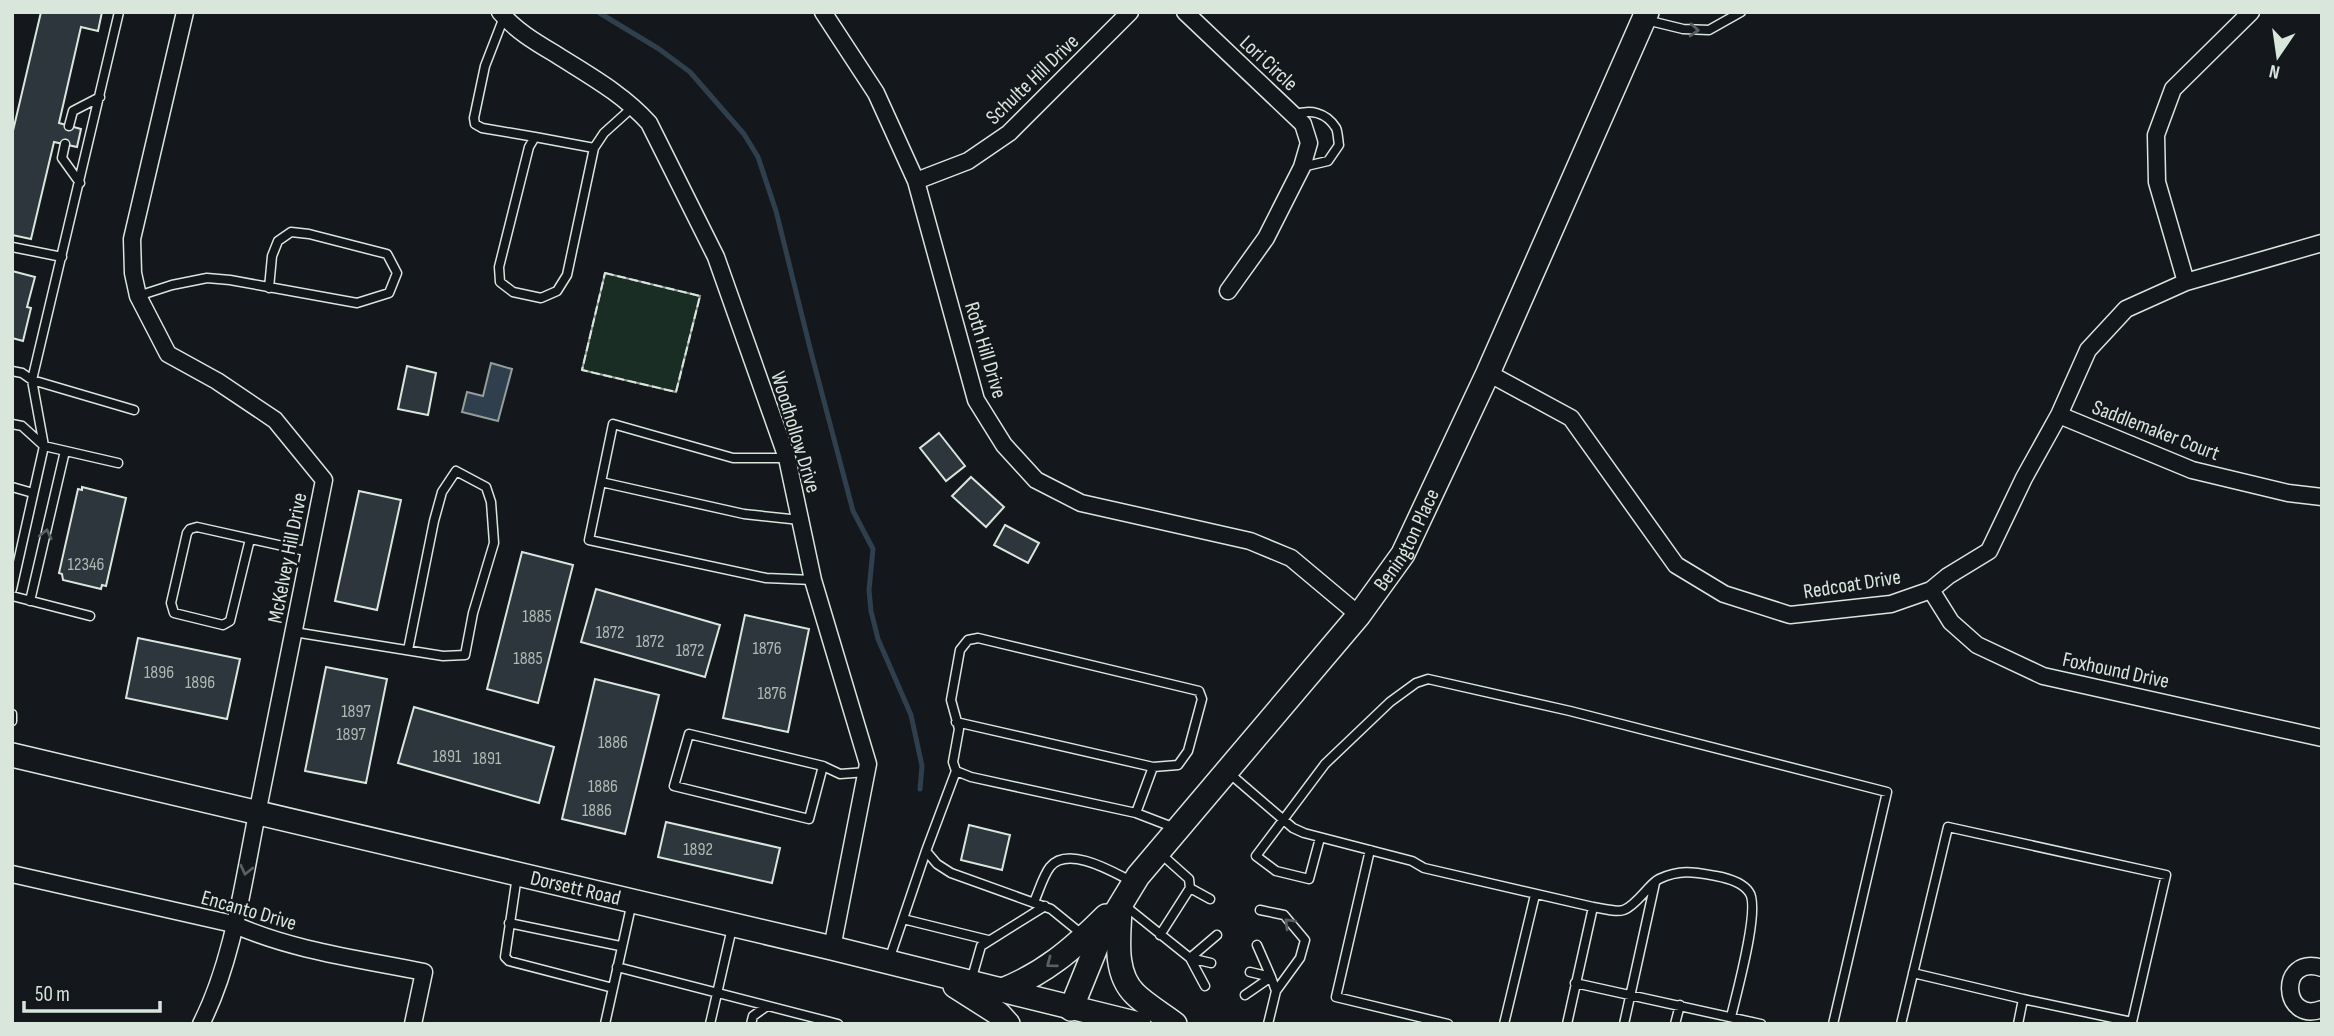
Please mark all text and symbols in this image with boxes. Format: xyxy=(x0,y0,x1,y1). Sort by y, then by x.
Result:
north arrow xyxy=(2243,21,2313,91)
one-way arrow xyxy=(1689,22,1700,37)
street label: Schulte Hill Drive xyxy=(981,29,1084,130)
street label: Lori Circle xyxy=(1235,30,1303,96)
text: N xyxy=(2267,59,2282,83)
street label: Roth Hill Drive xyxy=(959,299,1012,401)
street label: Woodhollow Drive xyxy=(765,369,826,496)
street label: Saddlemaker Court xyxy=(2089,395,2223,466)
street label: Benington Place xyxy=(1369,485,1445,596)
street label: McKelvey Hill Drive xyxy=(263,491,312,625)
one-way arrow xyxy=(38,528,52,540)
house number: 12346 xyxy=(68,554,105,575)
street label: Redcoat Drive xyxy=(1802,564,1903,605)
house number: 1885 xyxy=(522,606,552,627)
house number: 1872 xyxy=(596,622,624,643)
house number: 1872 xyxy=(636,631,664,652)
house number: 1876 xyxy=(752,638,782,659)
house number: 1872 xyxy=(676,640,704,661)
street label: Foxhound Drive xyxy=(2060,647,2171,694)
house number: 1885 xyxy=(513,648,543,669)
house number: 1896 xyxy=(144,662,174,683)
house number: 1896 xyxy=(185,672,215,693)
house number: 1876 xyxy=(757,683,787,704)
house number: 1897 xyxy=(341,701,371,722)
house number: 1897 xyxy=(336,724,366,745)
house number: 1886 xyxy=(598,732,628,753)
house number: 1891 xyxy=(433,746,462,767)
house number: 1891 xyxy=(473,748,502,769)
house number: 1886 xyxy=(588,776,618,797)
house number: 1886 xyxy=(582,800,612,821)
house number: 1892 xyxy=(683,839,713,860)
one-way arrow xyxy=(240,864,254,876)
street label: Dorsett Road xyxy=(528,865,623,911)
street label: Encanto Drive xyxy=(198,885,299,936)
one-way arrow xyxy=(1285,918,1298,931)
one-way arrow xyxy=(1047,955,1059,968)
scale bar xyxy=(24,970,161,1014)
text: 50 m xyxy=(35,982,70,1007)

